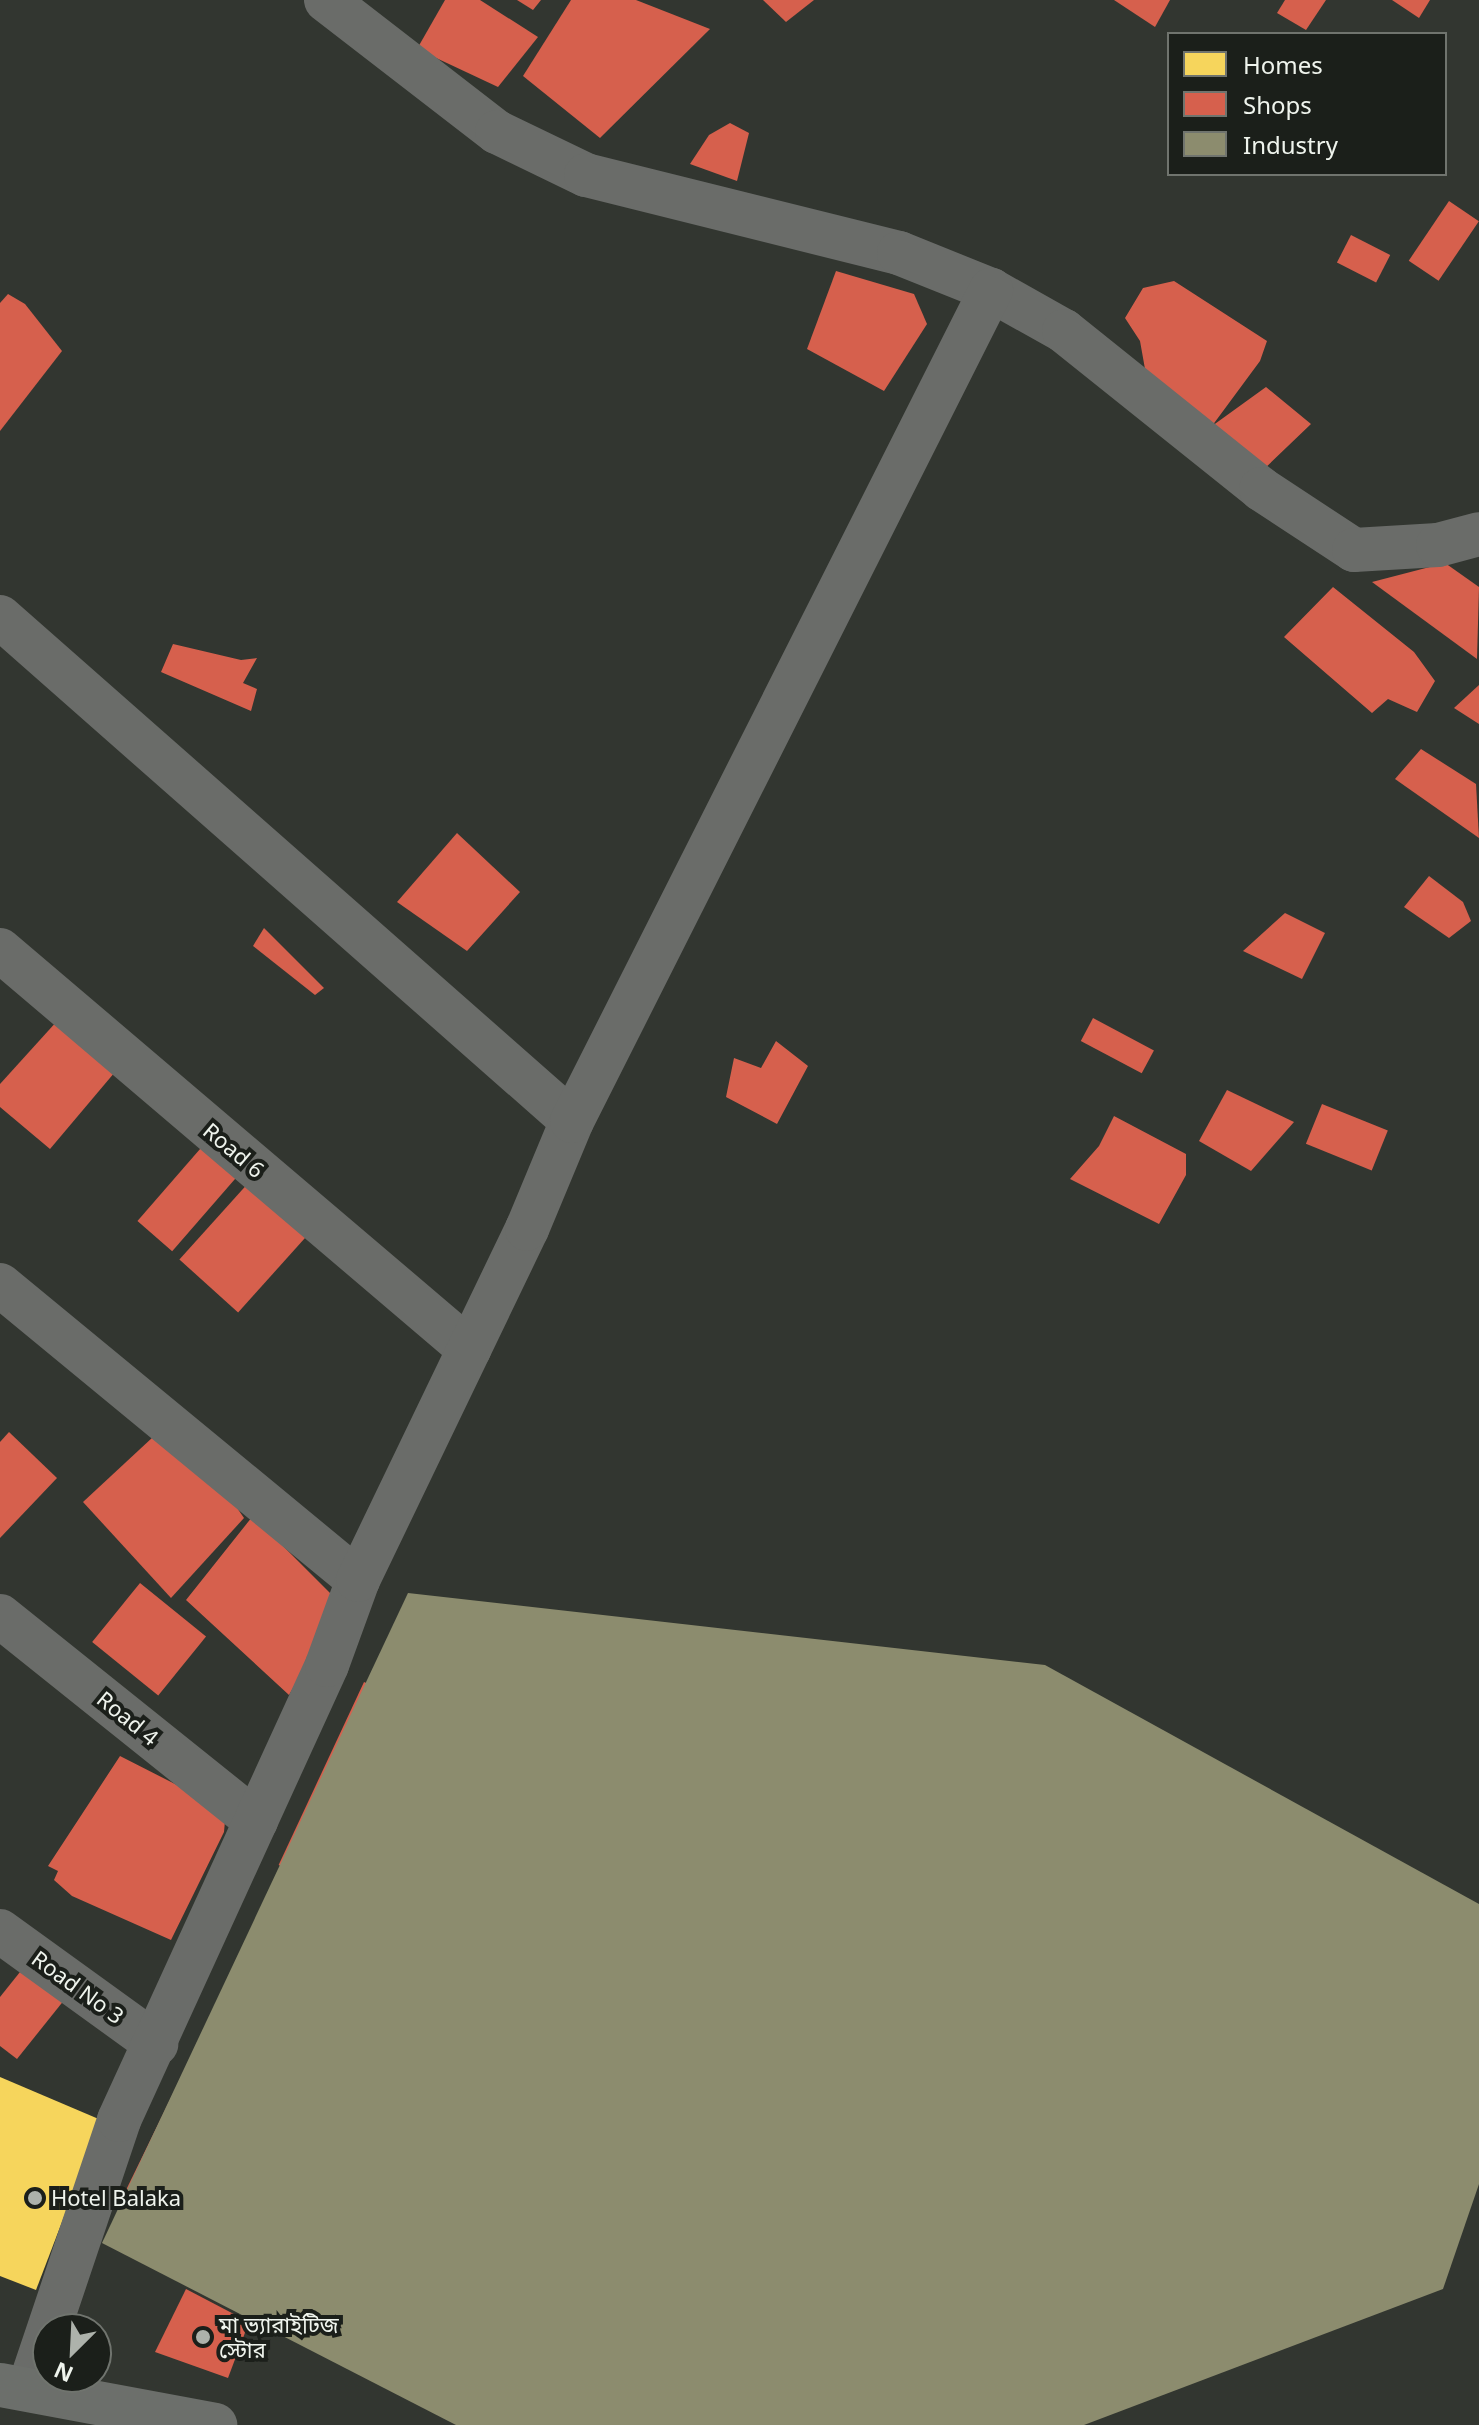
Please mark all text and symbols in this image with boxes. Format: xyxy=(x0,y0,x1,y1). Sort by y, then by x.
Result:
legend xyxy=(1167,32,1447,176)
text: Homes xyxy=(1243,48,1323,81)
text: Shops xyxy=(1243,88,1312,121)
text: Industry xyxy=(1243,128,1338,161)
street label: Road 6 xyxy=(198,1117,270,1183)
street label: Road 4 xyxy=(92,1685,164,1751)
street label: Road No 3 xyxy=(27,1945,129,2029)
place label: Hotel Balaka xyxy=(51,2185,181,2211)
marker: Hotel Balaka xyxy=(26,2189,44,2207)
place label: মা ভ‍্যারাইটিজ স্টোর xyxy=(219,2311,339,2362)
north arrow xyxy=(32,2313,112,2393)
marker: মা ভ‍্যারাইটিজ স্টোর xyxy=(194,2328,212,2346)
text: N xyxy=(49,2356,77,2390)

